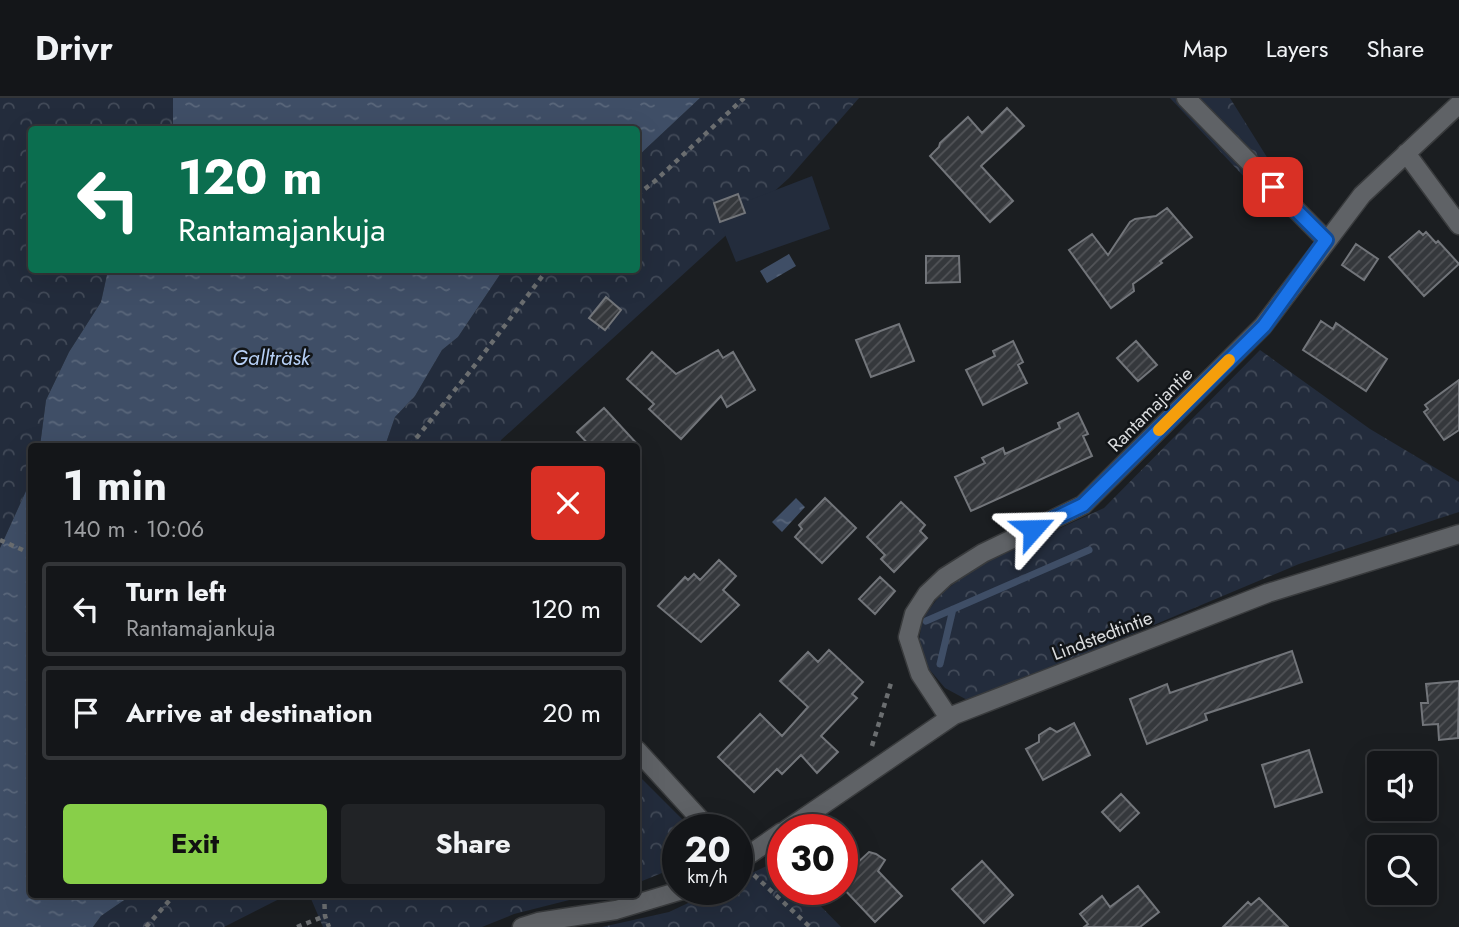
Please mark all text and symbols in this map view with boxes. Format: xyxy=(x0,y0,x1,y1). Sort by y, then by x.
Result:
text: Drivr xyxy=(35,25,113,72)
text: Map xyxy=(1183,31,1228,66)
text: Layers xyxy=(1266,31,1328,66)
text: Share xyxy=(1366,31,1424,66)
text: 120 m xyxy=(178,142,322,212)
icon: left xyxy=(63,154,154,245)
pin xyxy=(1243,157,1303,217)
icon: arrive xyxy=(1254,168,1292,206)
text: Rantamajankuja xyxy=(178,207,386,253)
water label: Gallträsk xyxy=(232,343,311,373)
street label: Rantamajantie xyxy=(1102,361,1199,458)
text: 1 min xyxy=(63,455,167,516)
button: close xyxy=(531,466,605,540)
position arrow xyxy=(996,492,1070,566)
text: 140 m · 10:06 xyxy=(63,512,204,546)
text: Turn left xyxy=(126,573,226,611)
icon: left xyxy=(67,590,105,628)
text: 120 m xyxy=(531,590,601,628)
street label: Lindstedtintie xyxy=(1048,604,1157,667)
text: Rantamajankuja xyxy=(126,611,275,645)
icon: arrive xyxy=(67,694,105,732)
text: Arrive at destination xyxy=(126,694,373,732)
text: 20 m xyxy=(543,694,601,732)
map controls xyxy=(1367,751,1437,905)
button: sound xyxy=(1367,751,1437,821)
button: Exit xyxy=(63,804,327,884)
button: Share xyxy=(341,804,605,884)
speed limit sign: 30 xyxy=(767,814,858,905)
text: 20 xyxy=(684,825,731,875)
button: search xyxy=(1367,835,1437,905)
text: km/h xyxy=(687,864,728,890)

